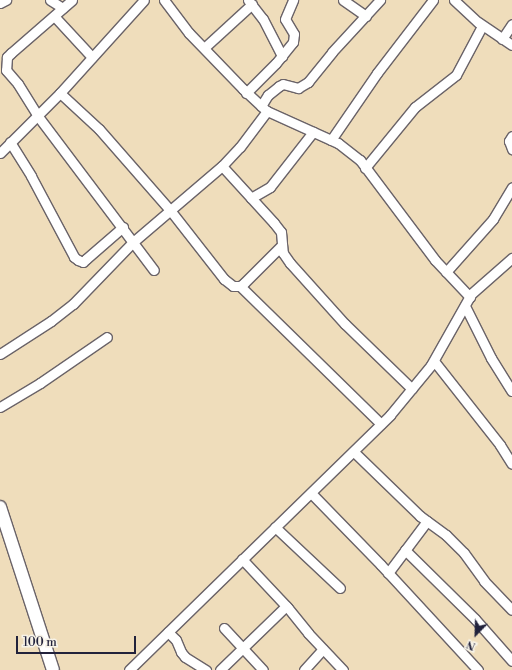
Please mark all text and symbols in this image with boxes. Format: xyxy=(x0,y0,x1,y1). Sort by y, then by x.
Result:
north arrow xyxy=(456,614,496,654)
scale bar xyxy=(18,628,138,654)
text: 100 m xyxy=(23,635,57,650)
text: N xyxy=(465,637,478,653)

